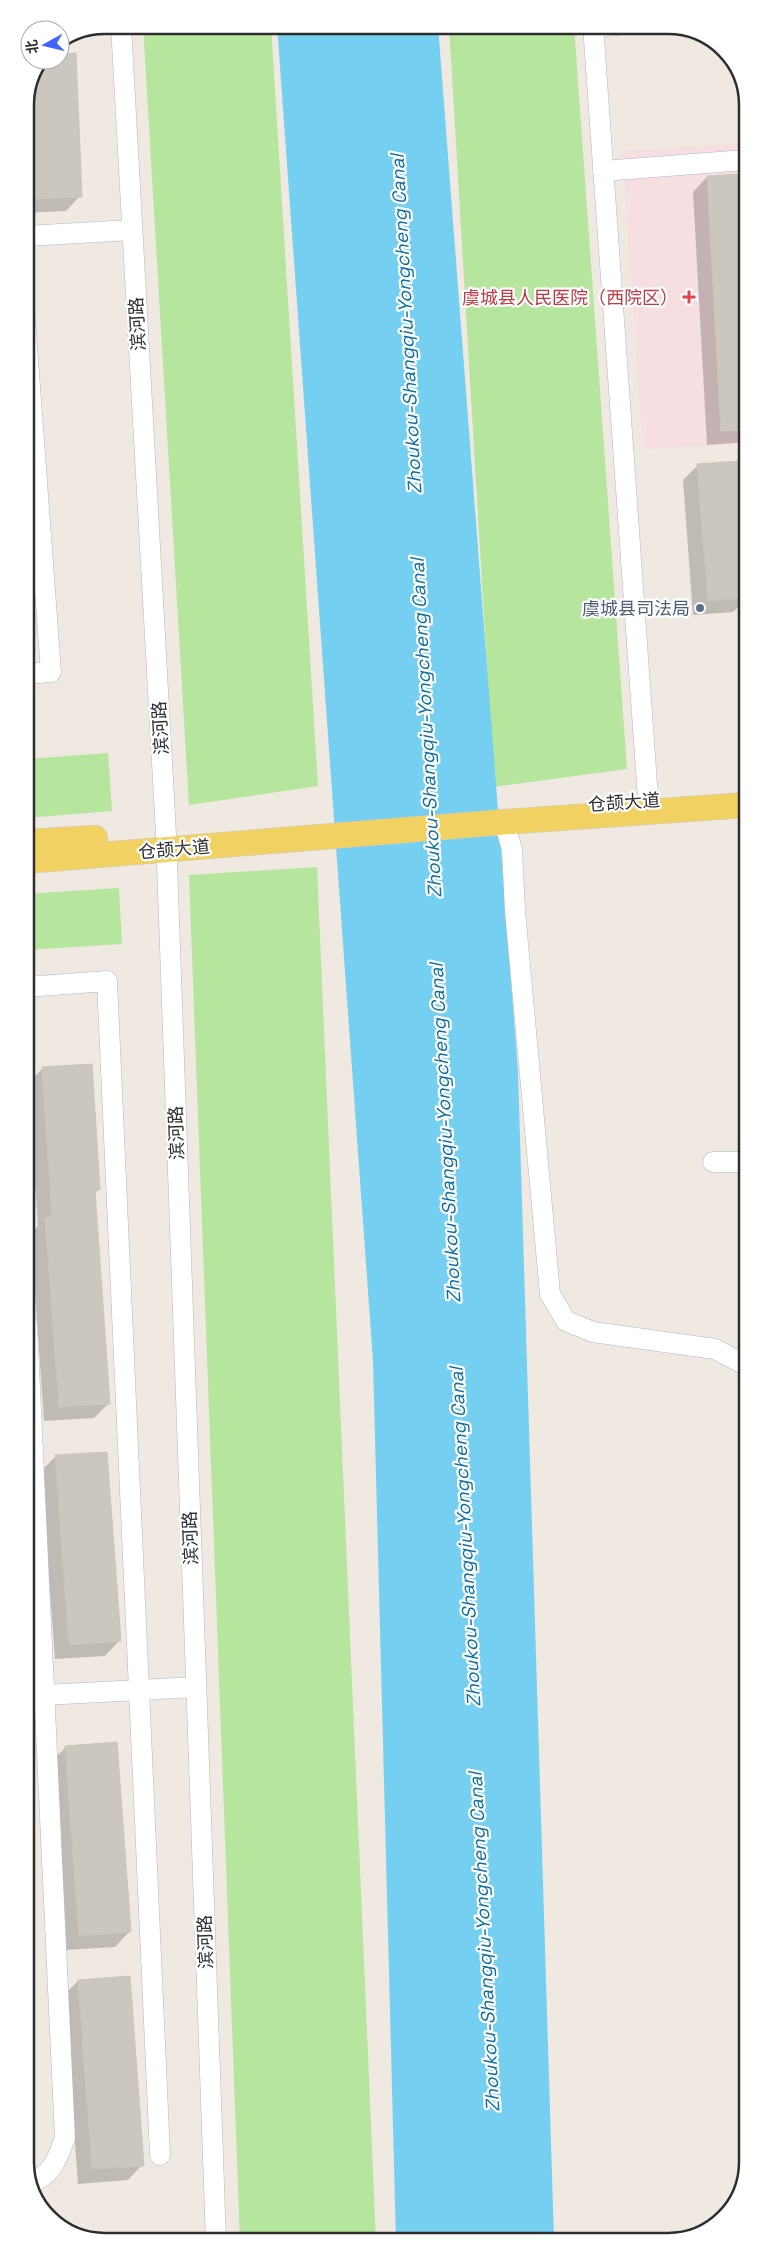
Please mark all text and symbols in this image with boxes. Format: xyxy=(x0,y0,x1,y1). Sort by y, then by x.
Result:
north arrow xyxy=(20,20,70,70)
text: 北 xyxy=(22,39,42,55)
water label: Zhoukou-Shangqiu-Yongcheng Canal xyxy=(384,151,427,495)
place label: 虞城县人民医院（西院区） xyxy=(462,286,678,309)
marker: 虞城县人民医院（西院区） xyxy=(682,290,696,304)
street label: 滨河路 xyxy=(124,296,150,352)
water label: Zhoukou-Shangqiu-Yongcheng Canal xyxy=(404,555,447,899)
place label: 虞城县司法局 xyxy=(582,597,690,620)
marker: 虞城县司法局 xyxy=(694,602,706,614)
street label: 滨河路 xyxy=(147,700,173,756)
street label: 仓颉大道 xyxy=(587,788,661,816)
street label: 仓颉大道 xyxy=(137,834,211,864)
water label: Zhoukou-Shangqiu-Yongcheng Canal xyxy=(423,960,466,1304)
street label: 滨河路 xyxy=(164,1106,188,1160)
water label: Zhoukou-Shangqiu-Yongcheng Canal xyxy=(443,1364,486,1708)
street label: 滨河路 xyxy=(178,1511,202,1565)
water label: Zhoukou-Shangqiu-Yongcheng Canal xyxy=(462,1769,505,2113)
street label: 滨河路 xyxy=(193,1915,217,1969)

